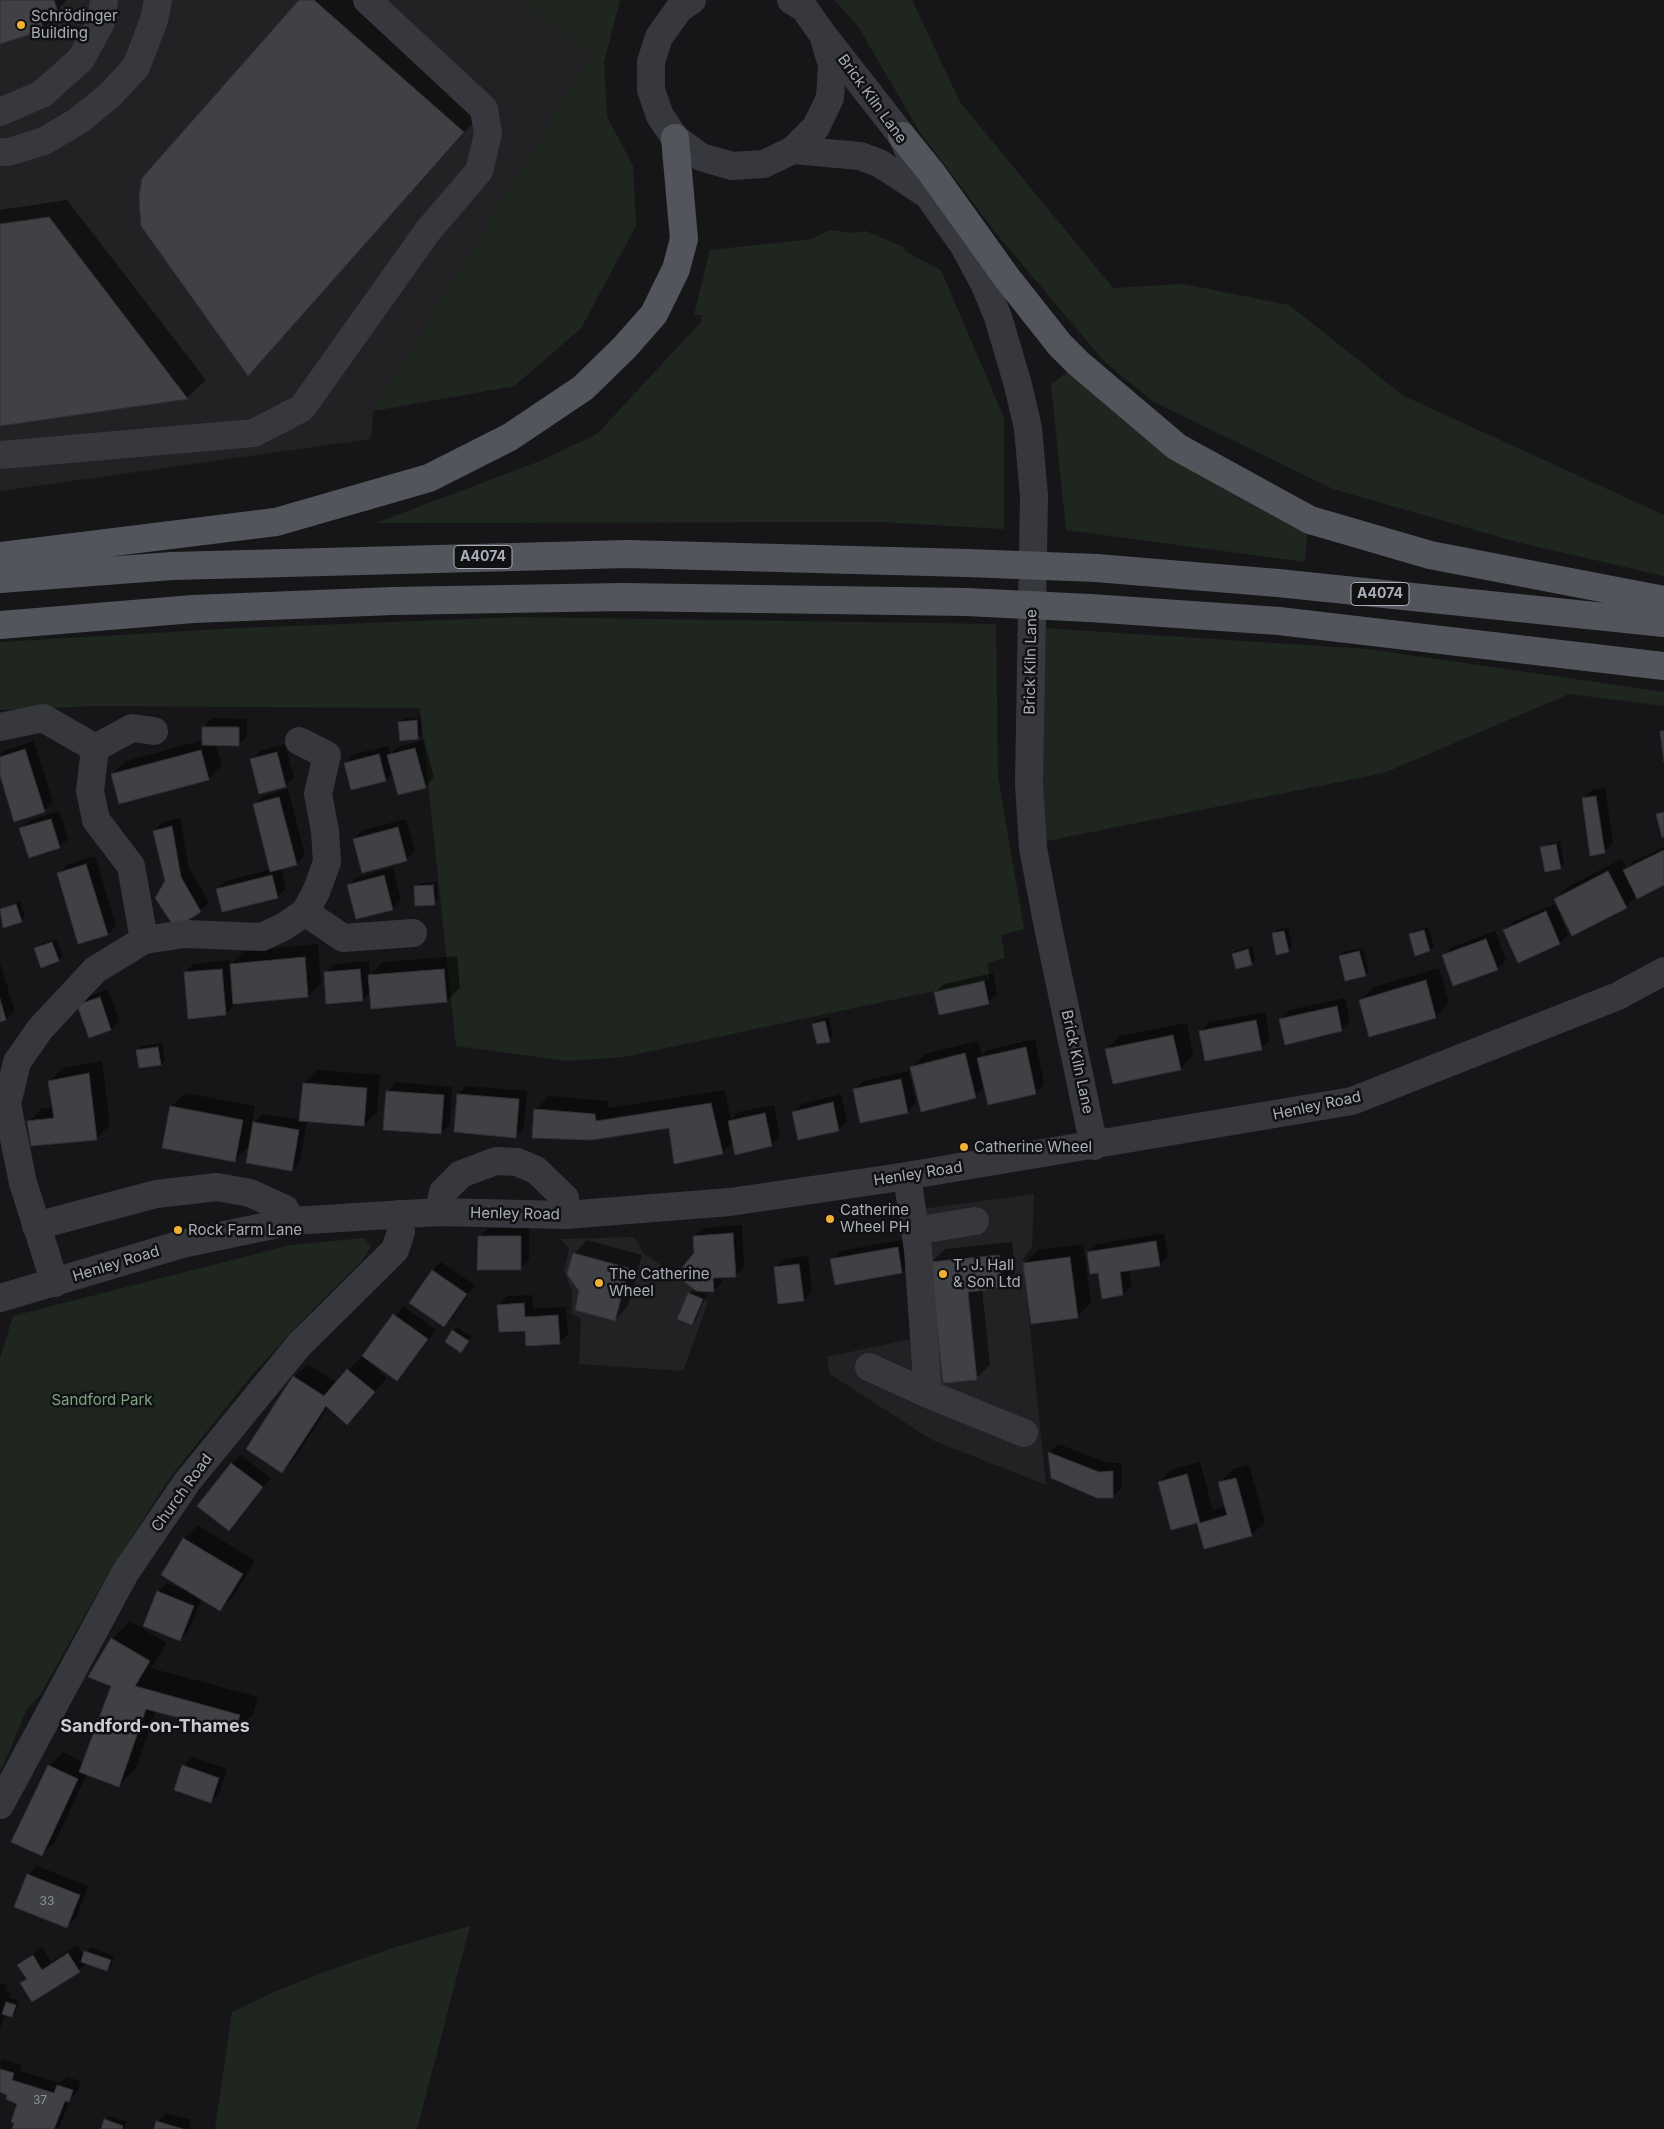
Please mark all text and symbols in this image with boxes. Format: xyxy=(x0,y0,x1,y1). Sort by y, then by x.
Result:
place label: Schrödinger Building xyxy=(31,7,118,42)
marker: Schrödinger Building xyxy=(15,19,27,31)
street label: Brick Kiln Lane xyxy=(834,51,910,147)
road number: A4074 xyxy=(454,546,512,568)
road number: A4074 xyxy=(1351,582,1409,606)
street label: Brick Kiln Lane xyxy=(1021,609,1041,715)
street label: Brick Kiln Lane xyxy=(1057,1009,1097,1115)
street label: Henley Road xyxy=(1271,1088,1363,1124)
place label: Catherine Wheel xyxy=(974,1138,1092,1156)
marker: Catherine Wheel xyxy=(958,1141,970,1153)
street label: Henley Road xyxy=(872,1158,964,1190)
place label: Catherine Wheel PH xyxy=(840,1201,910,1236)
street label: Henley Road xyxy=(470,1204,560,1224)
marker: Catherine Wheel PH xyxy=(824,1213,836,1225)
place label: Rock Farm Lane xyxy=(188,1221,302,1239)
marker: Rock Farm Lane xyxy=(172,1224,184,1236)
street label: Henley Road xyxy=(70,1242,162,1286)
place label: T. J. Hall & Son Ltd xyxy=(953,1256,1021,1291)
place label: The Catherine Wheel xyxy=(609,1265,710,1300)
marker: T. J. Hall & Son Ltd xyxy=(937,1268,949,1280)
marker: The Catherine Wheel xyxy=(593,1277,605,1289)
park label: Sandford Park xyxy=(51,1391,153,1409)
street label: Church Road xyxy=(148,1451,216,1535)
district label: Sandford-on-Thames xyxy=(60,1716,250,1738)
house number: 33 xyxy=(40,1894,54,1908)
house number: 37 xyxy=(33,2093,47,2107)

